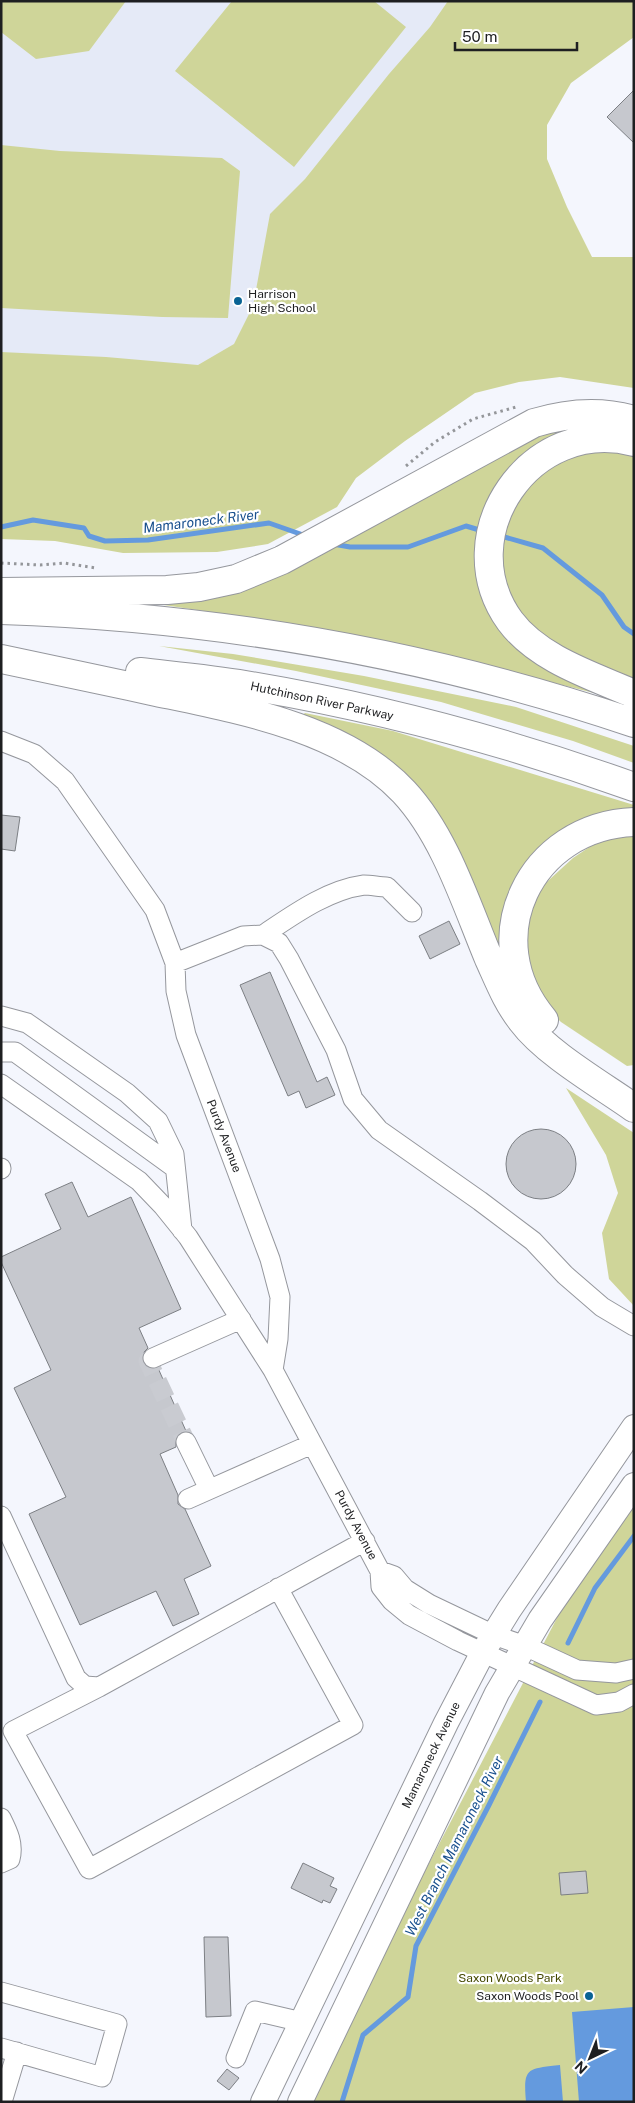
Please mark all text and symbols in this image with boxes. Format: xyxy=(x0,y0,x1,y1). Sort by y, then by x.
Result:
scale bar xyxy=(455,20,578,52)
text: 50 m xyxy=(462,28,497,45)
place label: Harrison High School xyxy=(248,287,316,315)
marker: Harrison High School xyxy=(232,295,244,307)
water label: Mamaroneck River xyxy=(142,506,261,536)
street label: Hutchinson River Parkway xyxy=(249,679,395,723)
street label: Purdy Avenue xyxy=(204,1098,244,1175)
street label: Purdy Avenue xyxy=(332,1488,380,1562)
street label: Mamaroneck Avenue xyxy=(399,1699,463,1810)
water label: West Branch Mamaroneck River xyxy=(402,1753,507,1939)
park label: Saxon Woods Park xyxy=(458,1971,562,1985)
place label: Saxon Woods Pool xyxy=(476,1989,579,2003)
marker: Saxon Woods Pool xyxy=(583,1990,595,2002)
north arrow xyxy=(565,2033,615,2083)
text: N xyxy=(572,2058,591,2077)

